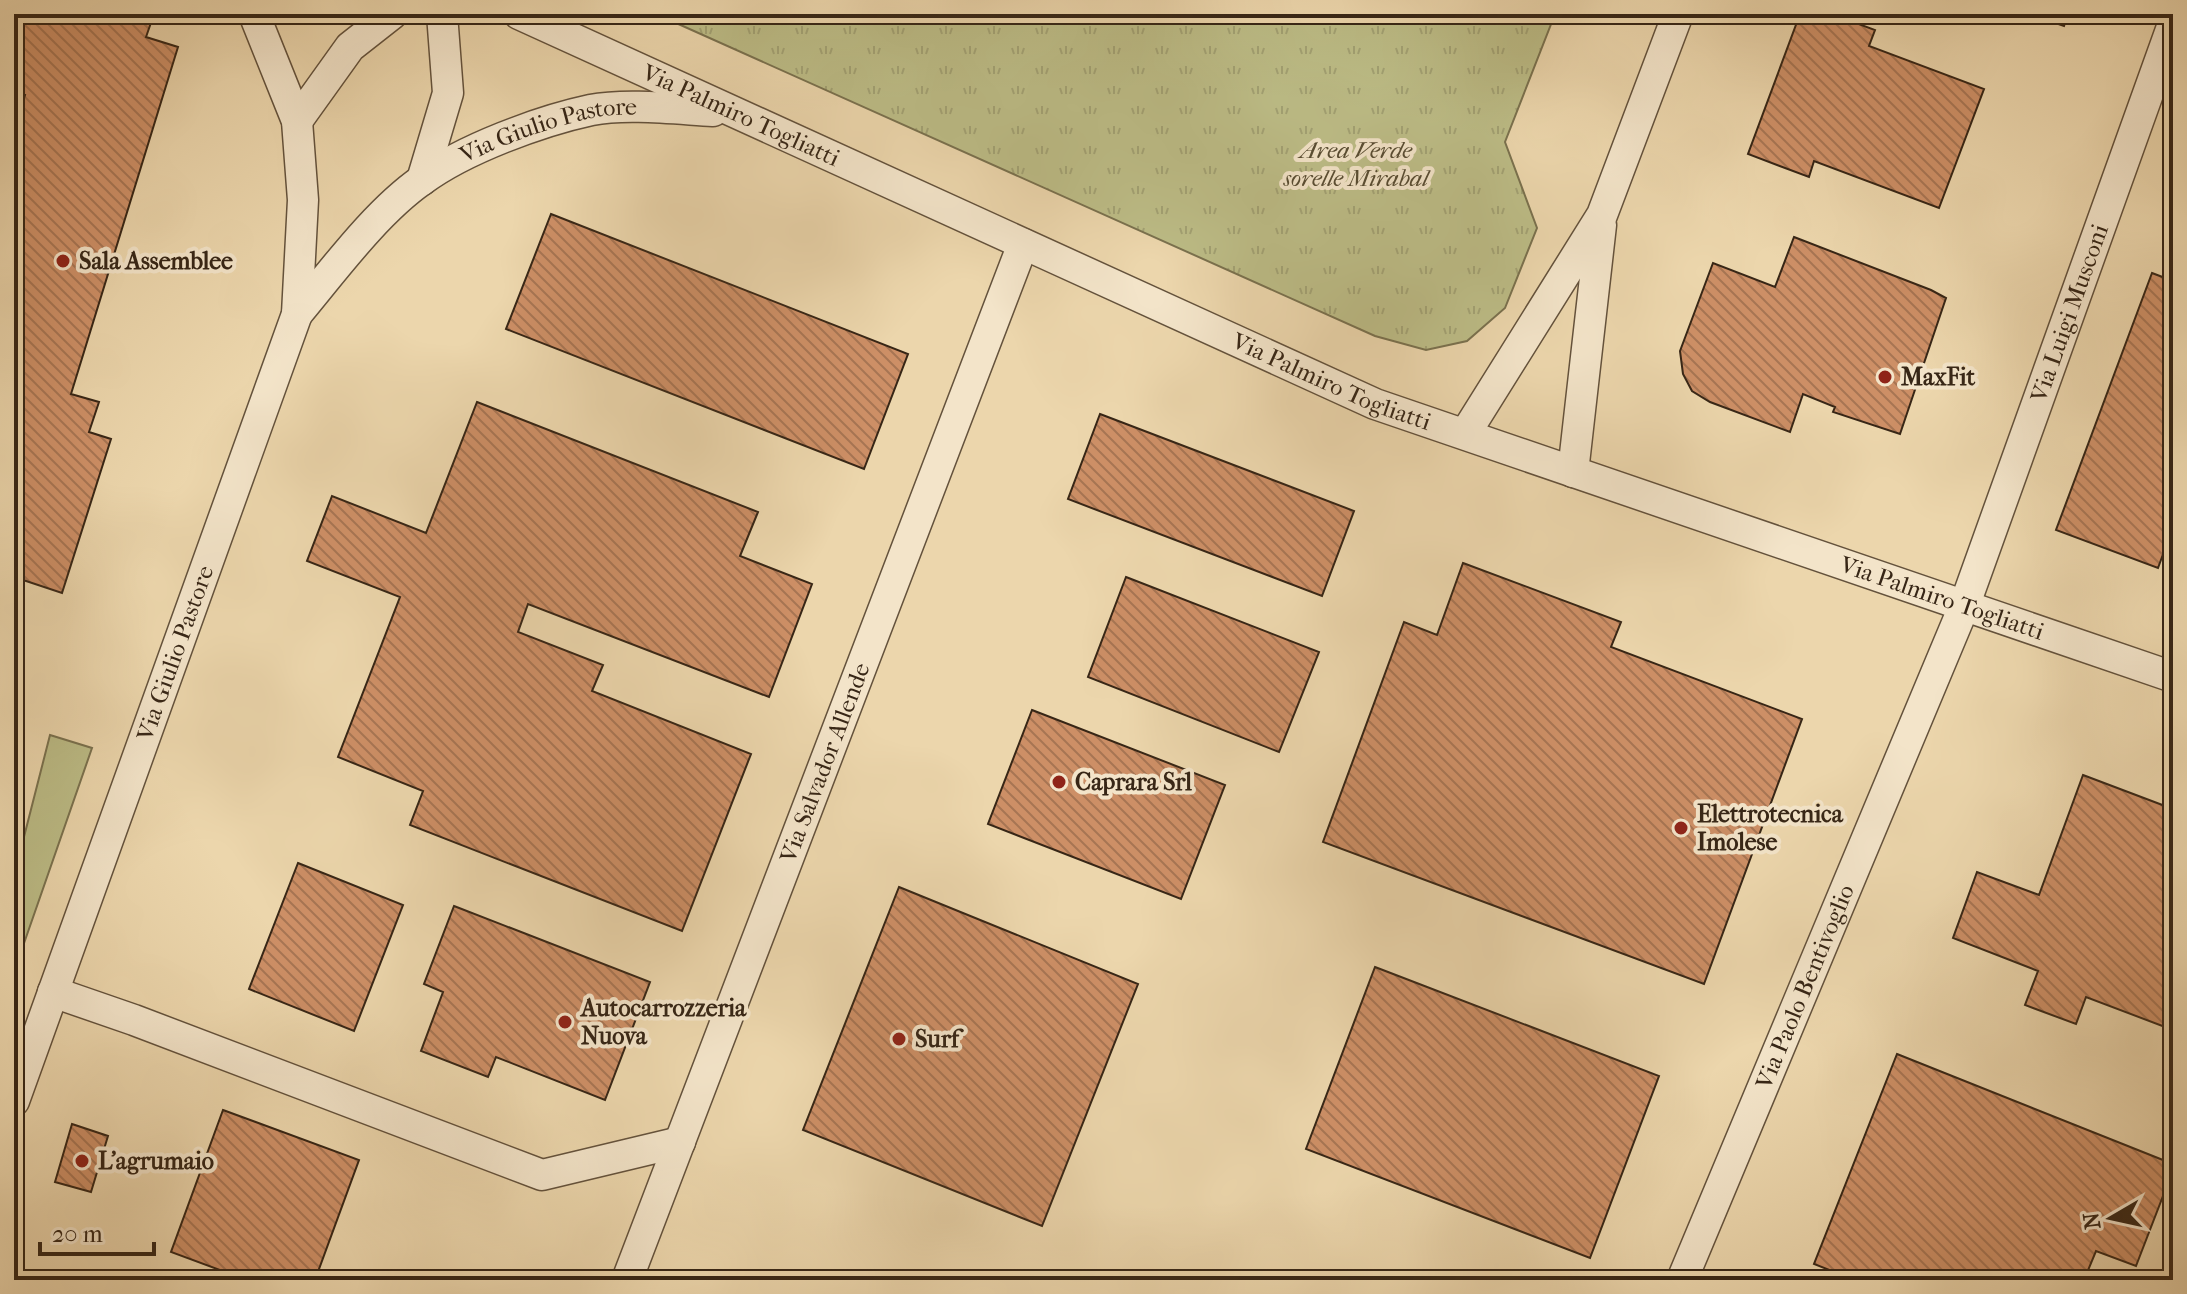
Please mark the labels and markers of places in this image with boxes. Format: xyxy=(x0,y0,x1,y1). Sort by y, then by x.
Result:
place label: Sala Assemblee xyxy=(79,247,233,275)
marker: Sala Assemblee xyxy=(54,252,72,270)
place label: MaxFit xyxy=(1901,363,1975,391)
marker: MaxFit xyxy=(1876,368,1894,386)
place label: Caprara Srl xyxy=(1075,768,1192,796)
marker: Caprara Srl xyxy=(1050,773,1068,791)
place label: Elettrotecnica Imolese xyxy=(1697,800,1844,856)
marker: Elettrotecnica Imolese xyxy=(1672,819,1690,837)
place label: Autocarrozzeria Nuova xyxy=(579,994,747,1050)
marker: Autocarrozzeria Nuova xyxy=(556,1013,574,1031)
place label: Surf xyxy=(915,1025,964,1053)
marker: Surf xyxy=(890,1030,908,1048)
place label: L'agrumaio xyxy=(98,1147,214,1175)
marker: L'agrumaio xyxy=(73,1152,91,1170)

